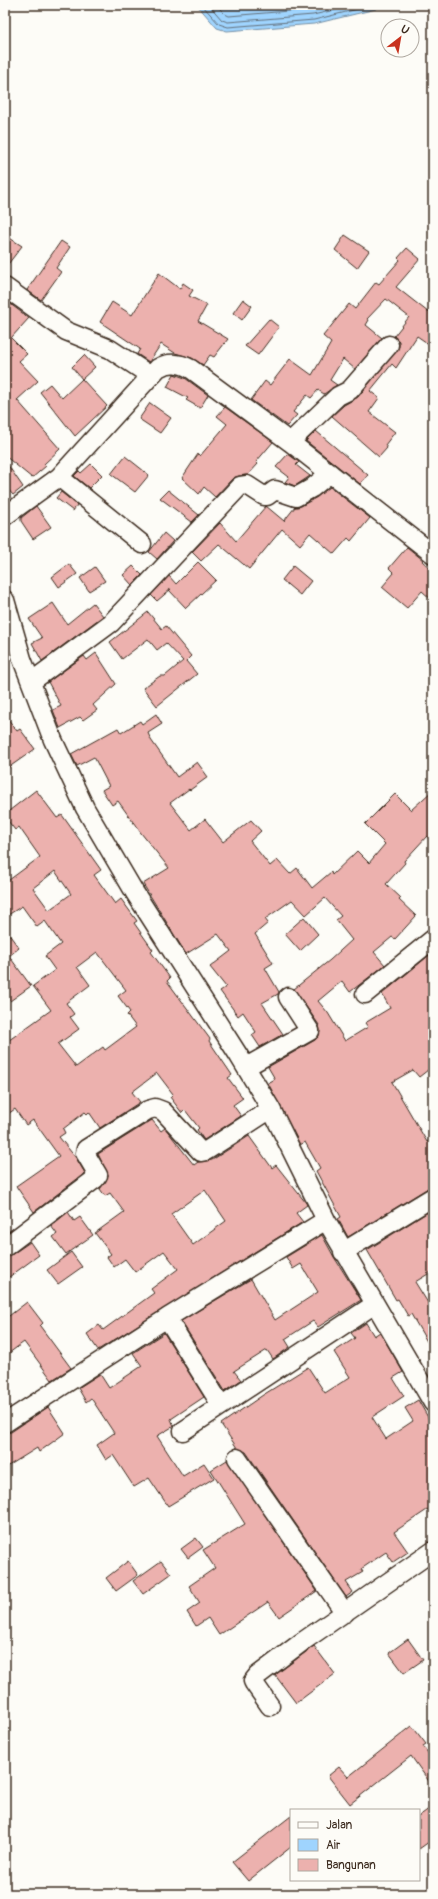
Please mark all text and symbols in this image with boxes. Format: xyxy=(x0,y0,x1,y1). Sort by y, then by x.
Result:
north arrow xyxy=(380,18,420,58)
text: U xyxy=(398,22,411,37)
legend xyxy=(290,1809,420,1881)
text: Jalan xyxy=(326,1818,352,1833)
text: Air xyxy=(326,1838,341,1853)
text: Bangunan xyxy=(326,1858,376,1873)

